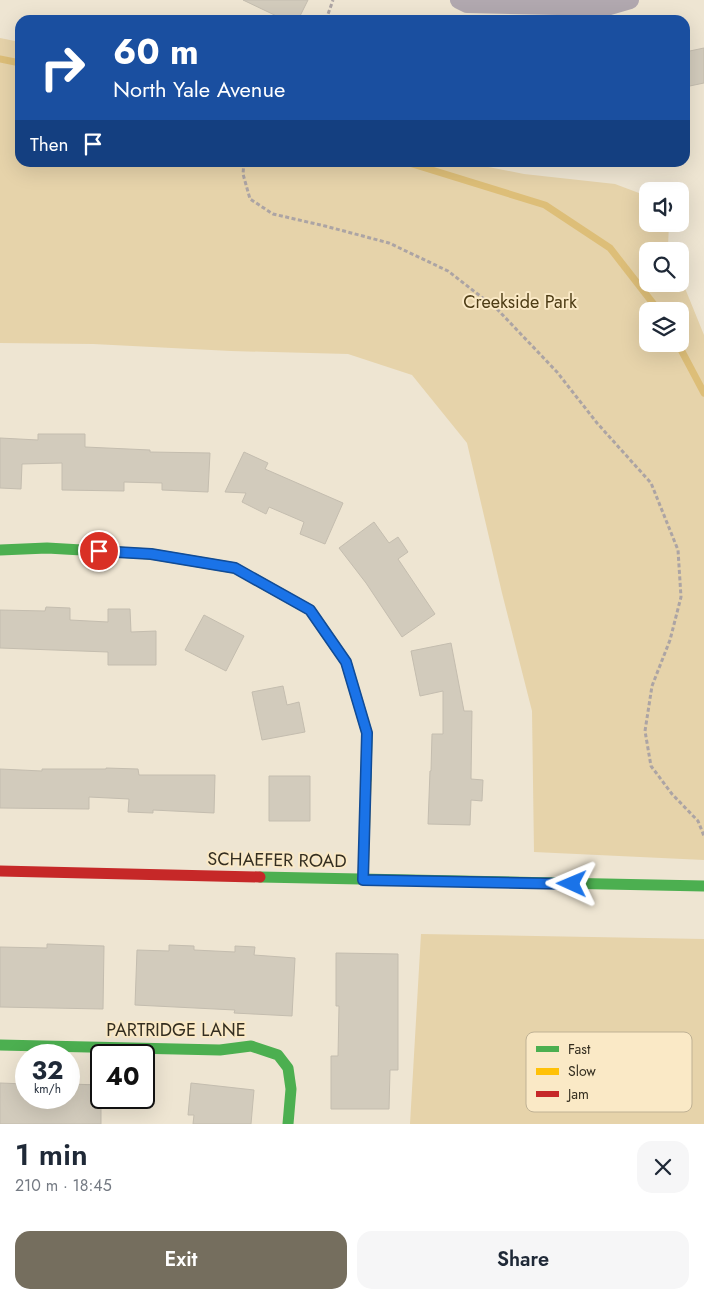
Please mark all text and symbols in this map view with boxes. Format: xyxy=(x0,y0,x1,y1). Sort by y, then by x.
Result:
text: 60 m xyxy=(113,27,199,77)
icon: right xyxy=(30,35,95,100)
text: North Yale Avenue xyxy=(113,73,285,105)
icon: arrive xyxy=(79,130,107,158)
text: Then xyxy=(30,131,69,158)
map controls xyxy=(639,182,689,352)
button: sound xyxy=(639,182,689,232)
button: search xyxy=(639,242,689,292)
park label: Creekside Park xyxy=(463,289,577,315)
button: layers xyxy=(639,302,689,352)
pin xyxy=(78,530,120,572)
icon: arrive xyxy=(85,537,113,565)
street label: SCHAEFER ROAD xyxy=(207,846,347,874)
position arrow xyxy=(545,857,597,909)
street label: PARTRIDGE LANE xyxy=(106,1017,246,1043)
legend xyxy=(526,1032,692,1112)
text: Fast xyxy=(568,1039,591,1059)
speed limit sign: 40 xyxy=(90,1044,155,1109)
text: 32 xyxy=(32,1052,63,1088)
text: Slow xyxy=(568,1061,596,1081)
text: km/h xyxy=(34,1080,61,1098)
text: Jam xyxy=(566,1084,589,1104)
text: 1 min xyxy=(15,1133,88,1176)
button: close xyxy=(637,1141,689,1193)
text: 210 m · 18:45 xyxy=(15,1174,112,1197)
button: Exit xyxy=(15,1231,347,1289)
button: Share xyxy=(357,1231,689,1289)

